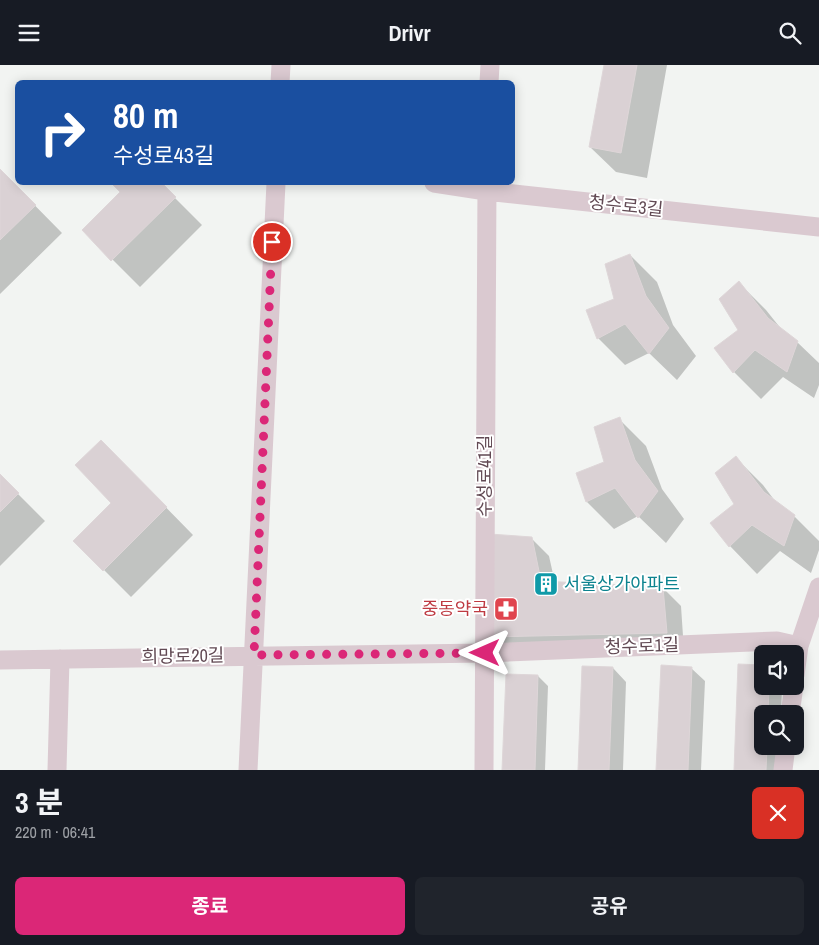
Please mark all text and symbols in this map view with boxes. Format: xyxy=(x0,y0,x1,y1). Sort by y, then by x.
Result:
text: Drivr xyxy=(388,18,431,48)
icon: menu xyxy=(15,19,43,47)
icon: search xyxy=(776,19,804,47)
text: 80 m xyxy=(113,92,178,139)
icon: right xyxy=(30,100,95,165)
text: 수성로43길 xyxy=(113,140,214,170)
street label: 청수로3길 xyxy=(588,189,664,222)
pin xyxy=(251,221,293,263)
icon: arrive xyxy=(258,228,286,256)
street label: 수성로41길 xyxy=(472,435,497,517)
building icon: 서울상가아파트 xyxy=(533,571,559,597)
place label: 서울상가아파트 xyxy=(564,571,680,596)
place label: 중동약국 xyxy=(422,596,488,621)
pharmacy icon: 중동약국 xyxy=(493,596,519,622)
position arrow xyxy=(458,626,510,678)
street label: 청수로1길 xyxy=(604,632,680,659)
street label: 희망로20길 xyxy=(141,642,225,669)
map controls xyxy=(754,645,804,755)
button: sound xyxy=(754,645,804,695)
button: search xyxy=(754,705,804,755)
text: 3 분 xyxy=(15,782,63,822)
button: close xyxy=(752,787,804,839)
text: 220 m · 06:41 xyxy=(15,821,95,843)
button: 종료 xyxy=(15,877,405,935)
button: 공유 xyxy=(415,877,804,935)

